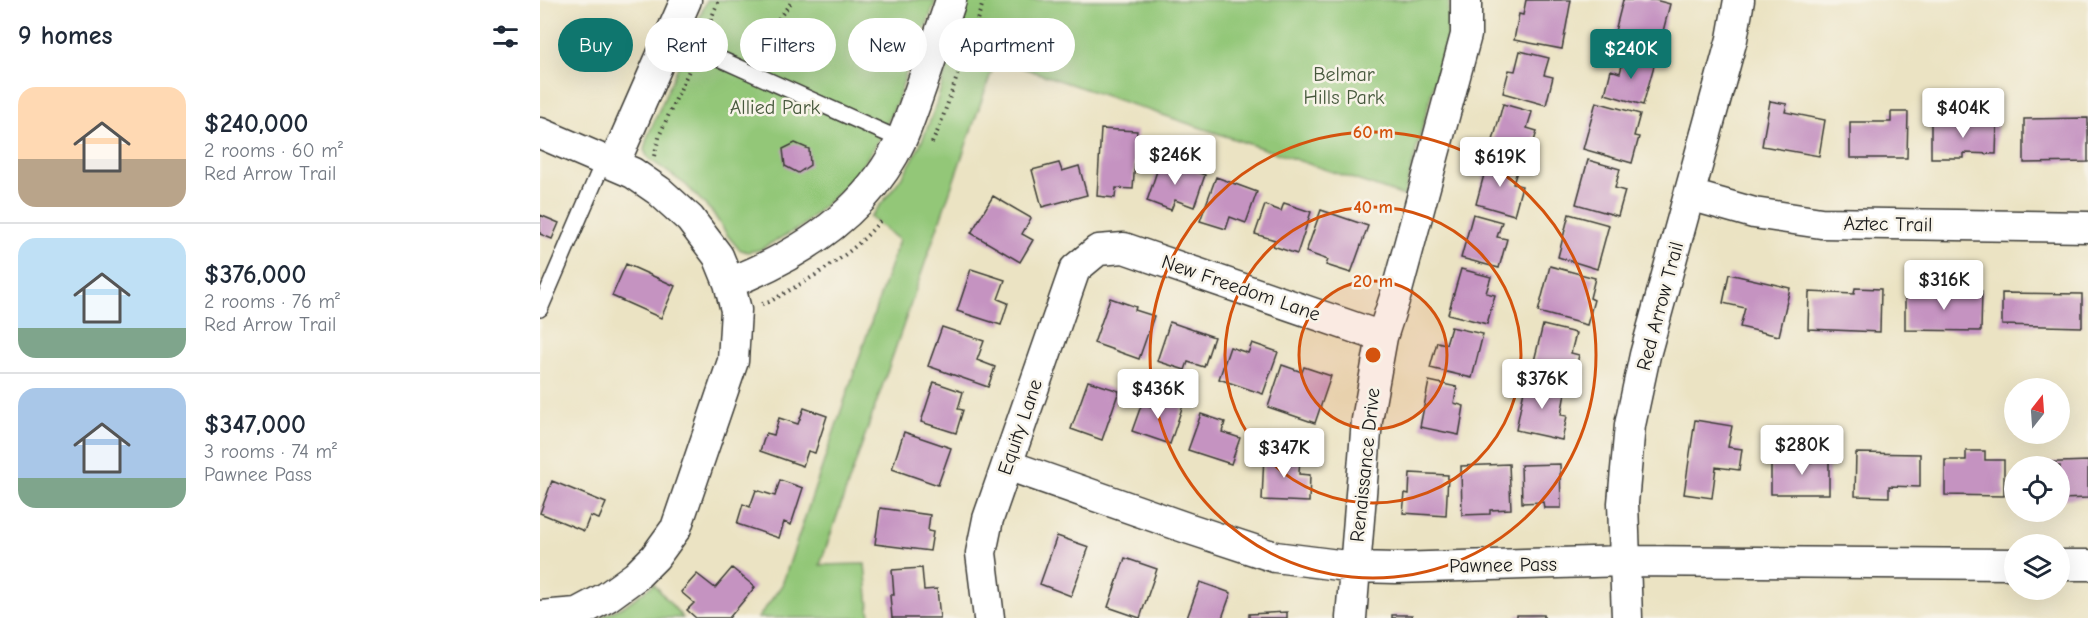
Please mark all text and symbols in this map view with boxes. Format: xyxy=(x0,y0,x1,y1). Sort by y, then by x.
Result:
chip: Buy xyxy=(558,18,633,72)
chip: Rent xyxy=(645,18,728,72)
chip: Filters xyxy=(740,18,836,72)
chip: New xyxy=(848,18,927,72)
chip: Apartment xyxy=(939,18,1075,72)
icon: filters xyxy=(489,20,522,53)
text: 9 homes xyxy=(18,21,113,51)
pin: $240K xyxy=(1589,29,1673,80)
text: $240K xyxy=(1604,37,1658,60)
park label: Belmar Hills Park xyxy=(1303,63,1385,109)
pin: $404K xyxy=(1921,88,2005,139)
park label: Allied Park xyxy=(730,96,821,119)
text: $404K xyxy=(1936,96,1990,119)
text: $240,000 xyxy=(204,109,308,139)
icon: home xyxy=(66,111,138,183)
text: 60 m xyxy=(1353,122,1393,143)
pin: $246K xyxy=(1133,135,1217,186)
pin: $619K xyxy=(1458,137,1542,188)
text: 2 rooms · 60 m² xyxy=(204,139,343,162)
text: $246K xyxy=(1149,143,1201,166)
text: $619K xyxy=(1474,145,1526,168)
text: Red Arrow Trail xyxy=(204,162,336,185)
text: 40 m xyxy=(1353,197,1393,218)
street label: Aztec Trail xyxy=(1843,212,1933,236)
street label: Red Arrow Trail xyxy=(1632,239,1688,373)
street label: New Freedom Lane xyxy=(1159,250,1323,326)
text: $376,000 xyxy=(204,260,306,290)
pin: $316K xyxy=(1902,260,1986,311)
icon: home xyxy=(66,262,138,334)
text: $316K xyxy=(1918,268,1970,291)
text: 20 m xyxy=(1353,271,1393,292)
text: 2 rooms · 76 m² xyxy=(204,290,340,313)
text: Red Arrow Trail xyxy=(204,313,336,336)
centre of rings xyxy=(1363,345,1383,365)
pin: $376K xyxy=(1500,359,1584,410)
text: $376K xyxy=(1516,367,1568,390)
pin: $436K xyxy=(1116,369,1200,420)
street label: Equity Lane xyxy=(993,376,1047,478)
text: $436K xyxy=(1132,377,1185,400)
north arrow xyxy=(2004,378,2070,444)
map controls xyxy=(2004,378,2070,600)
street label: Renaissance Drive xyxy=(1345,387,1385,543)
text: $347,000 xyxy=(204,410,306,440)
icon: home xyxy=(66,412,138,484)
pin: $280K xyxy=(1760,425,1844,476)
pin: $347K xyxy=(1242,428,1326,479)
text: $280K xyxy=(1775,433,1829,456)
text: $347K xyxy=(1258,436,1310,459)
text: 3 rooms · 74 m² xyxy=(204,440,337,463)
button: locate xyxy=(2004,456,2070,522)
text: Pawnee Pass xyxy=(204,463,312,486)
button: layers xyxy=(2004,534,2070,600)
street label: Pawnee Pass xyxy=(1449,553,1557,577)

